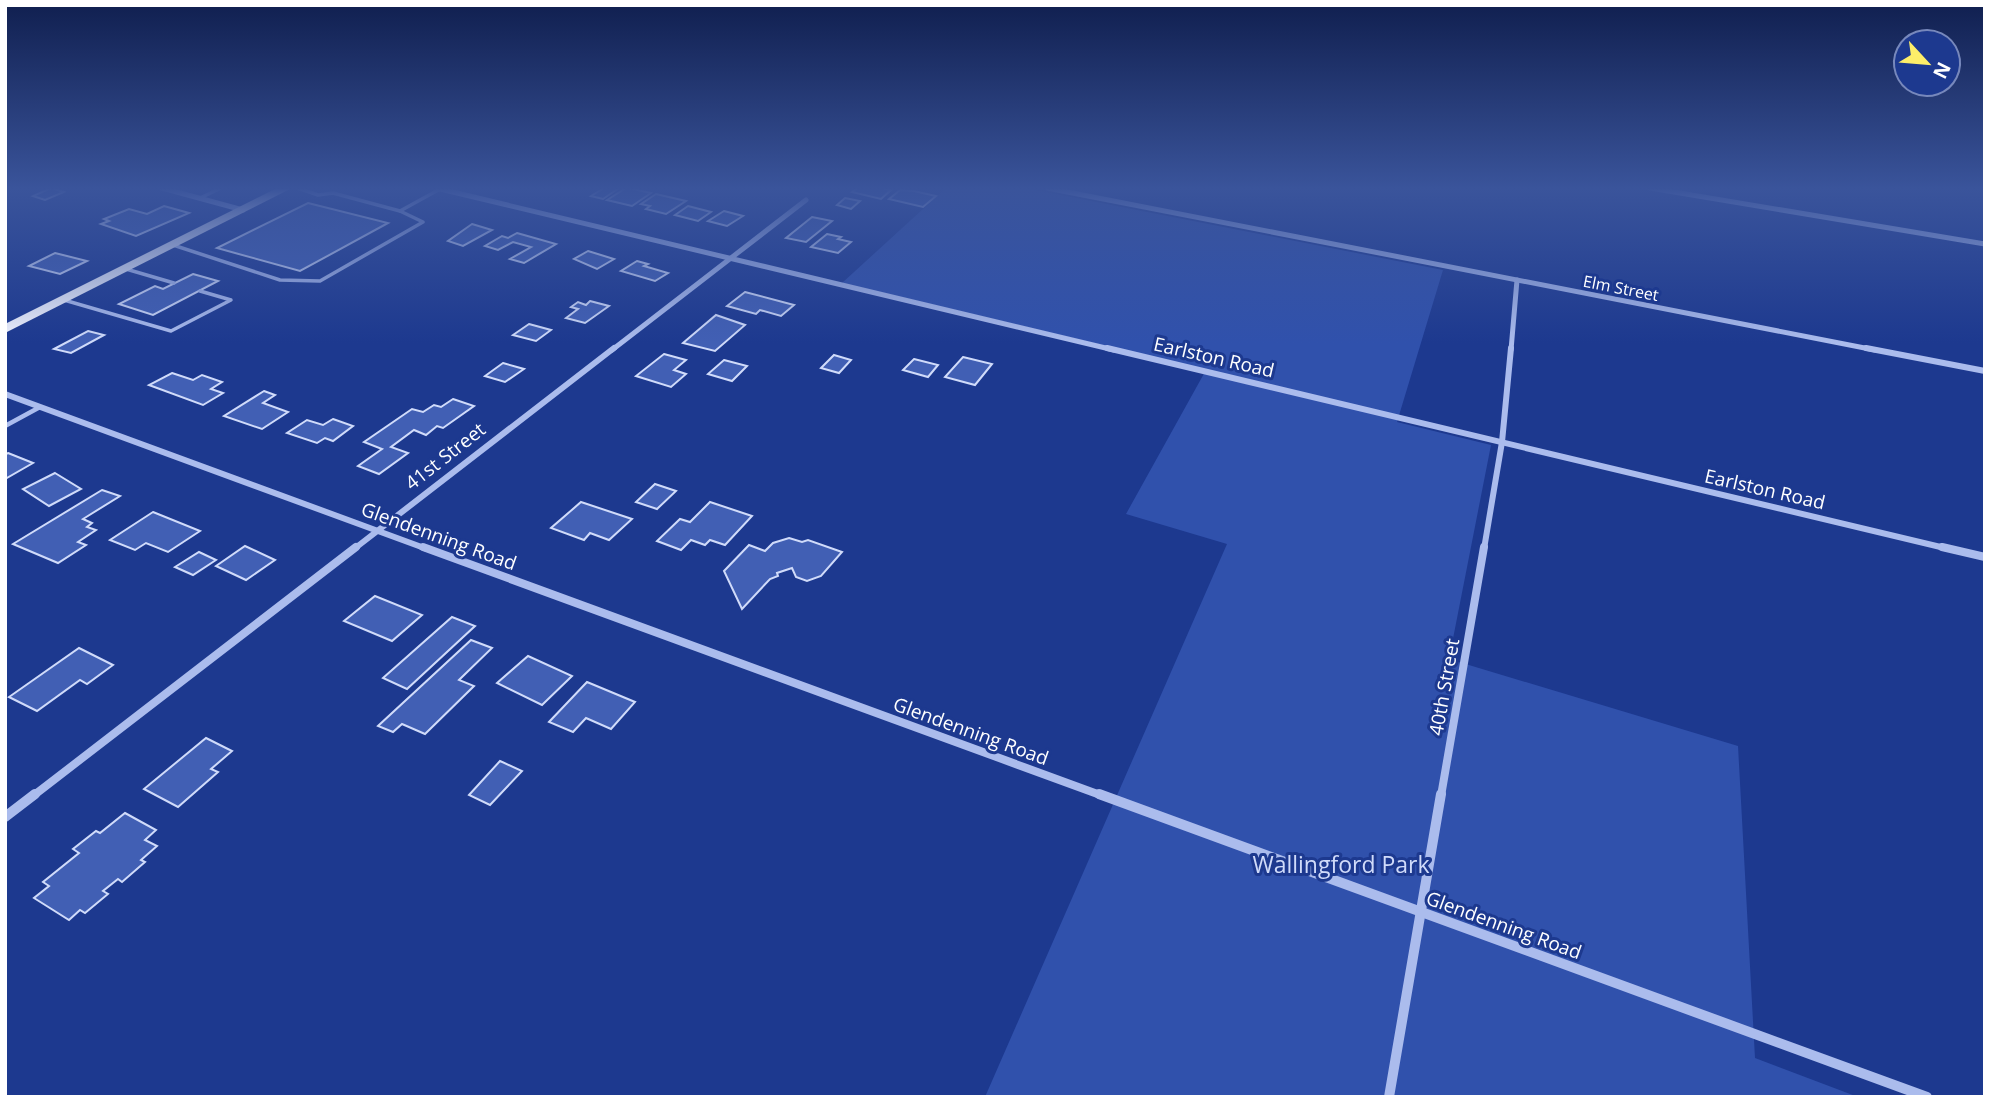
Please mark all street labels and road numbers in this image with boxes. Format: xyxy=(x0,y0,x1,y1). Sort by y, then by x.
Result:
street label: Elm Street xyxy=(1581,270,1661,306)
street label: Earlston Road xyxy=(1151,331,1277,383)
street label: 41st Street xyxy=(399,416,491,496)
street label: Earlston Road xyxy=(1702,463,1828,515)
street label: Glendenning Road xyxy=(358,496,520,576)
street label: 40th Street xyxy=(1423,636,1465,738)
street label: Glendenning Road xyxy=(890,691,1052,771)
street label: Glendenning Road xyxy=(1423,885,1585,965)

